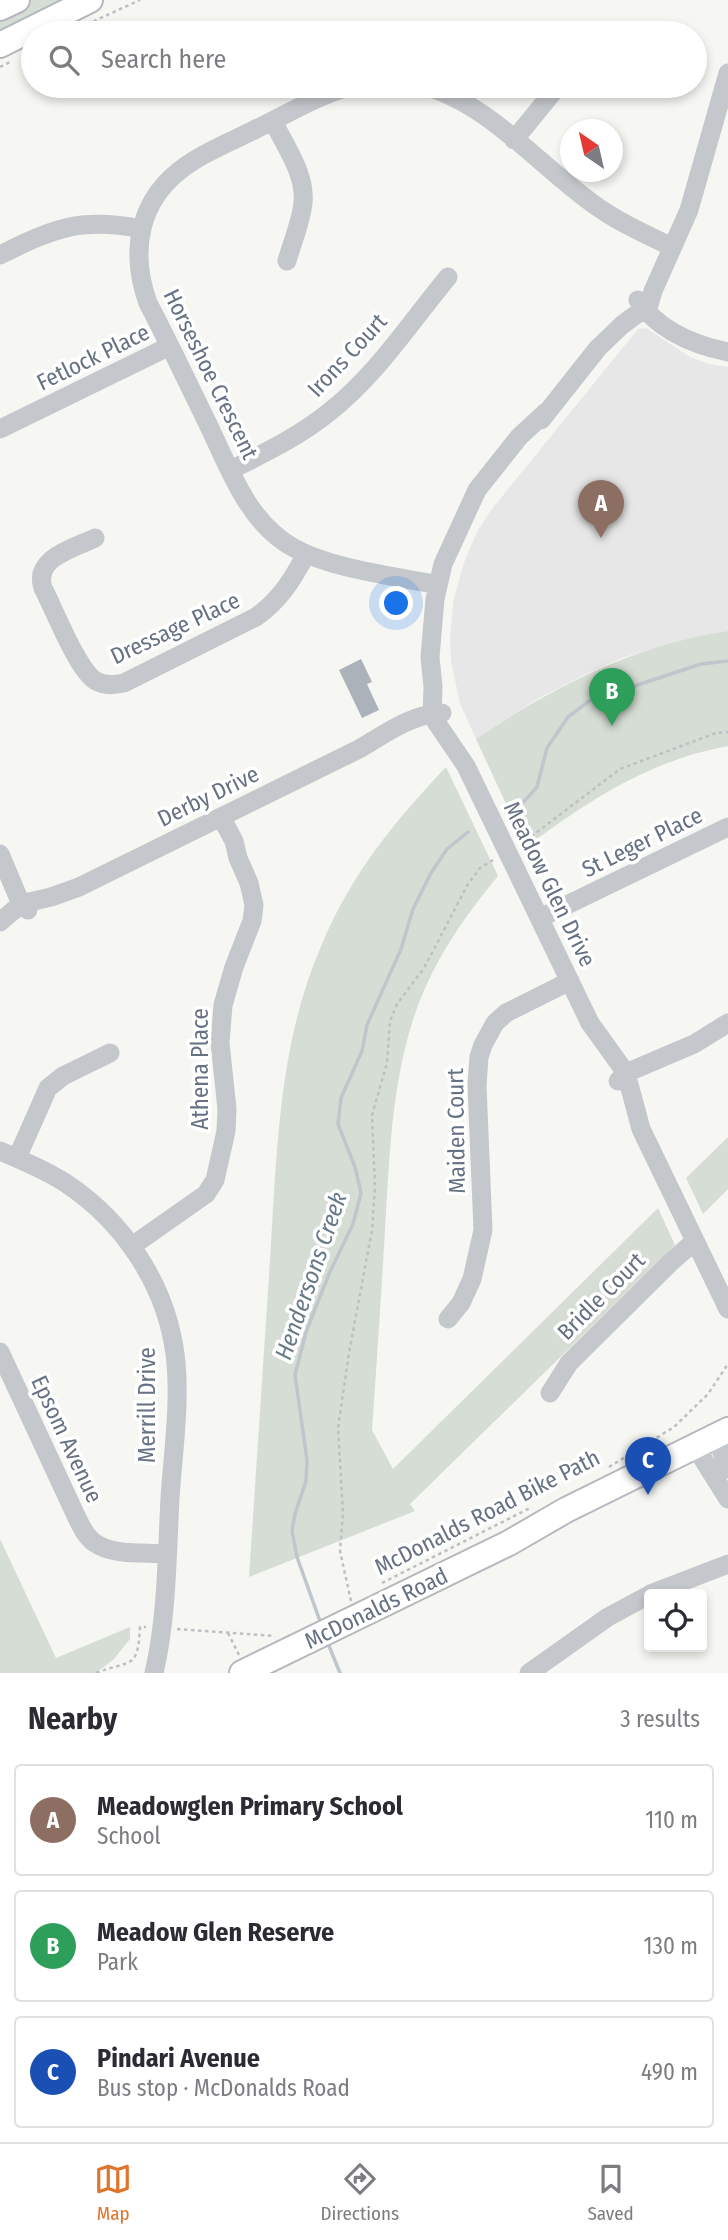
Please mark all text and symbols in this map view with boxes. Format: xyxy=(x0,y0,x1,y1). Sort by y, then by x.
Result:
search box xyxy=(21,21,707,98)
icon: search xyxy=(45,41,83,79)
text: Search here xyxy=(101,44,226,75)
north arrow xyxy=(560,119,623,182)
street label: Horseshoe Crescent xyxy=(158,284,265,464)
street label: Irons Court xyxy=(301,307,393,402)
street label: Fetlock Place xyxy=(32,318,154,396)
pin: A xyxy=(578,480,624,538)
street label: Dressage Place xyxy=(106,586,244,670)
your location xyxy=(379,586,413,620)
pin: B xyxy=(589,668,635,726)
street label: Derby Drive xyxy=(153,759,263,833)
street label: Meadow Glen Drive xyxy=(498,797,602,971)
street label: St Leger Place xyxy=(577,801,707,883)
street label: Athena Place xyxy=(186,1008,214,1130)
street label: Maiden Court xyxy=(441,1068,471,1194)
water label: Hendersons Creek xyxy=(269,1188,353,1363)
street label: Bridle Court xyxy=(551,1246,651,1346)
street label: Merrill Drive xyxy=(133,1347,161,1463)
street label: Epsom Avenue xyxy=(25,1371,109,1507)
pin: C xyxy=(625,1437,671,1495)
street label: McDonalds Road Bike Path xyxy=(370,1443,604,1581)
street label: McDonalds Road xyxy=(300,1561,452,1655)
map controls xyxy=(644,1589,707,1652)
button: locate xyxy=(644,1589,707,1652)
text: Nearby xyxy=(28,1701,117,1737)
text: 3 results xyxy=(620,1705,700,1733)
text: Meadowglen Primary School xyxy=(97,1791,403,1822)
text: A xyxy=(47,1806,59,1834)
text: 110 m xyxy=(645,1806,698,1834)
text: School xyxy=(97,1822,161,1850)
text: Meadow Glen Reserve xyxy=(97,1917,334,1948)
text: B xyxy=(47,1932,59,1960)
text: 130 m xyxy=(644,1932,698,1960)
text: Park xyxy=(97,1948,138,1976)
text: Pindari Avenue xyxy=(97,2043,260,2074)
text: C xyxy=(47,2058,59,2086)
text: 490 m xyxy=(641,2058,698,2086)
text: Bus stop · McDonalds Road xyxy=(97,2074,350,2102)
tab: Map xyxy=(94,2160,132,2225)
tab: Directions xyxy=(320,2160,399,2225)
tab: Saved xyxy=(587,2160,634,2225)

